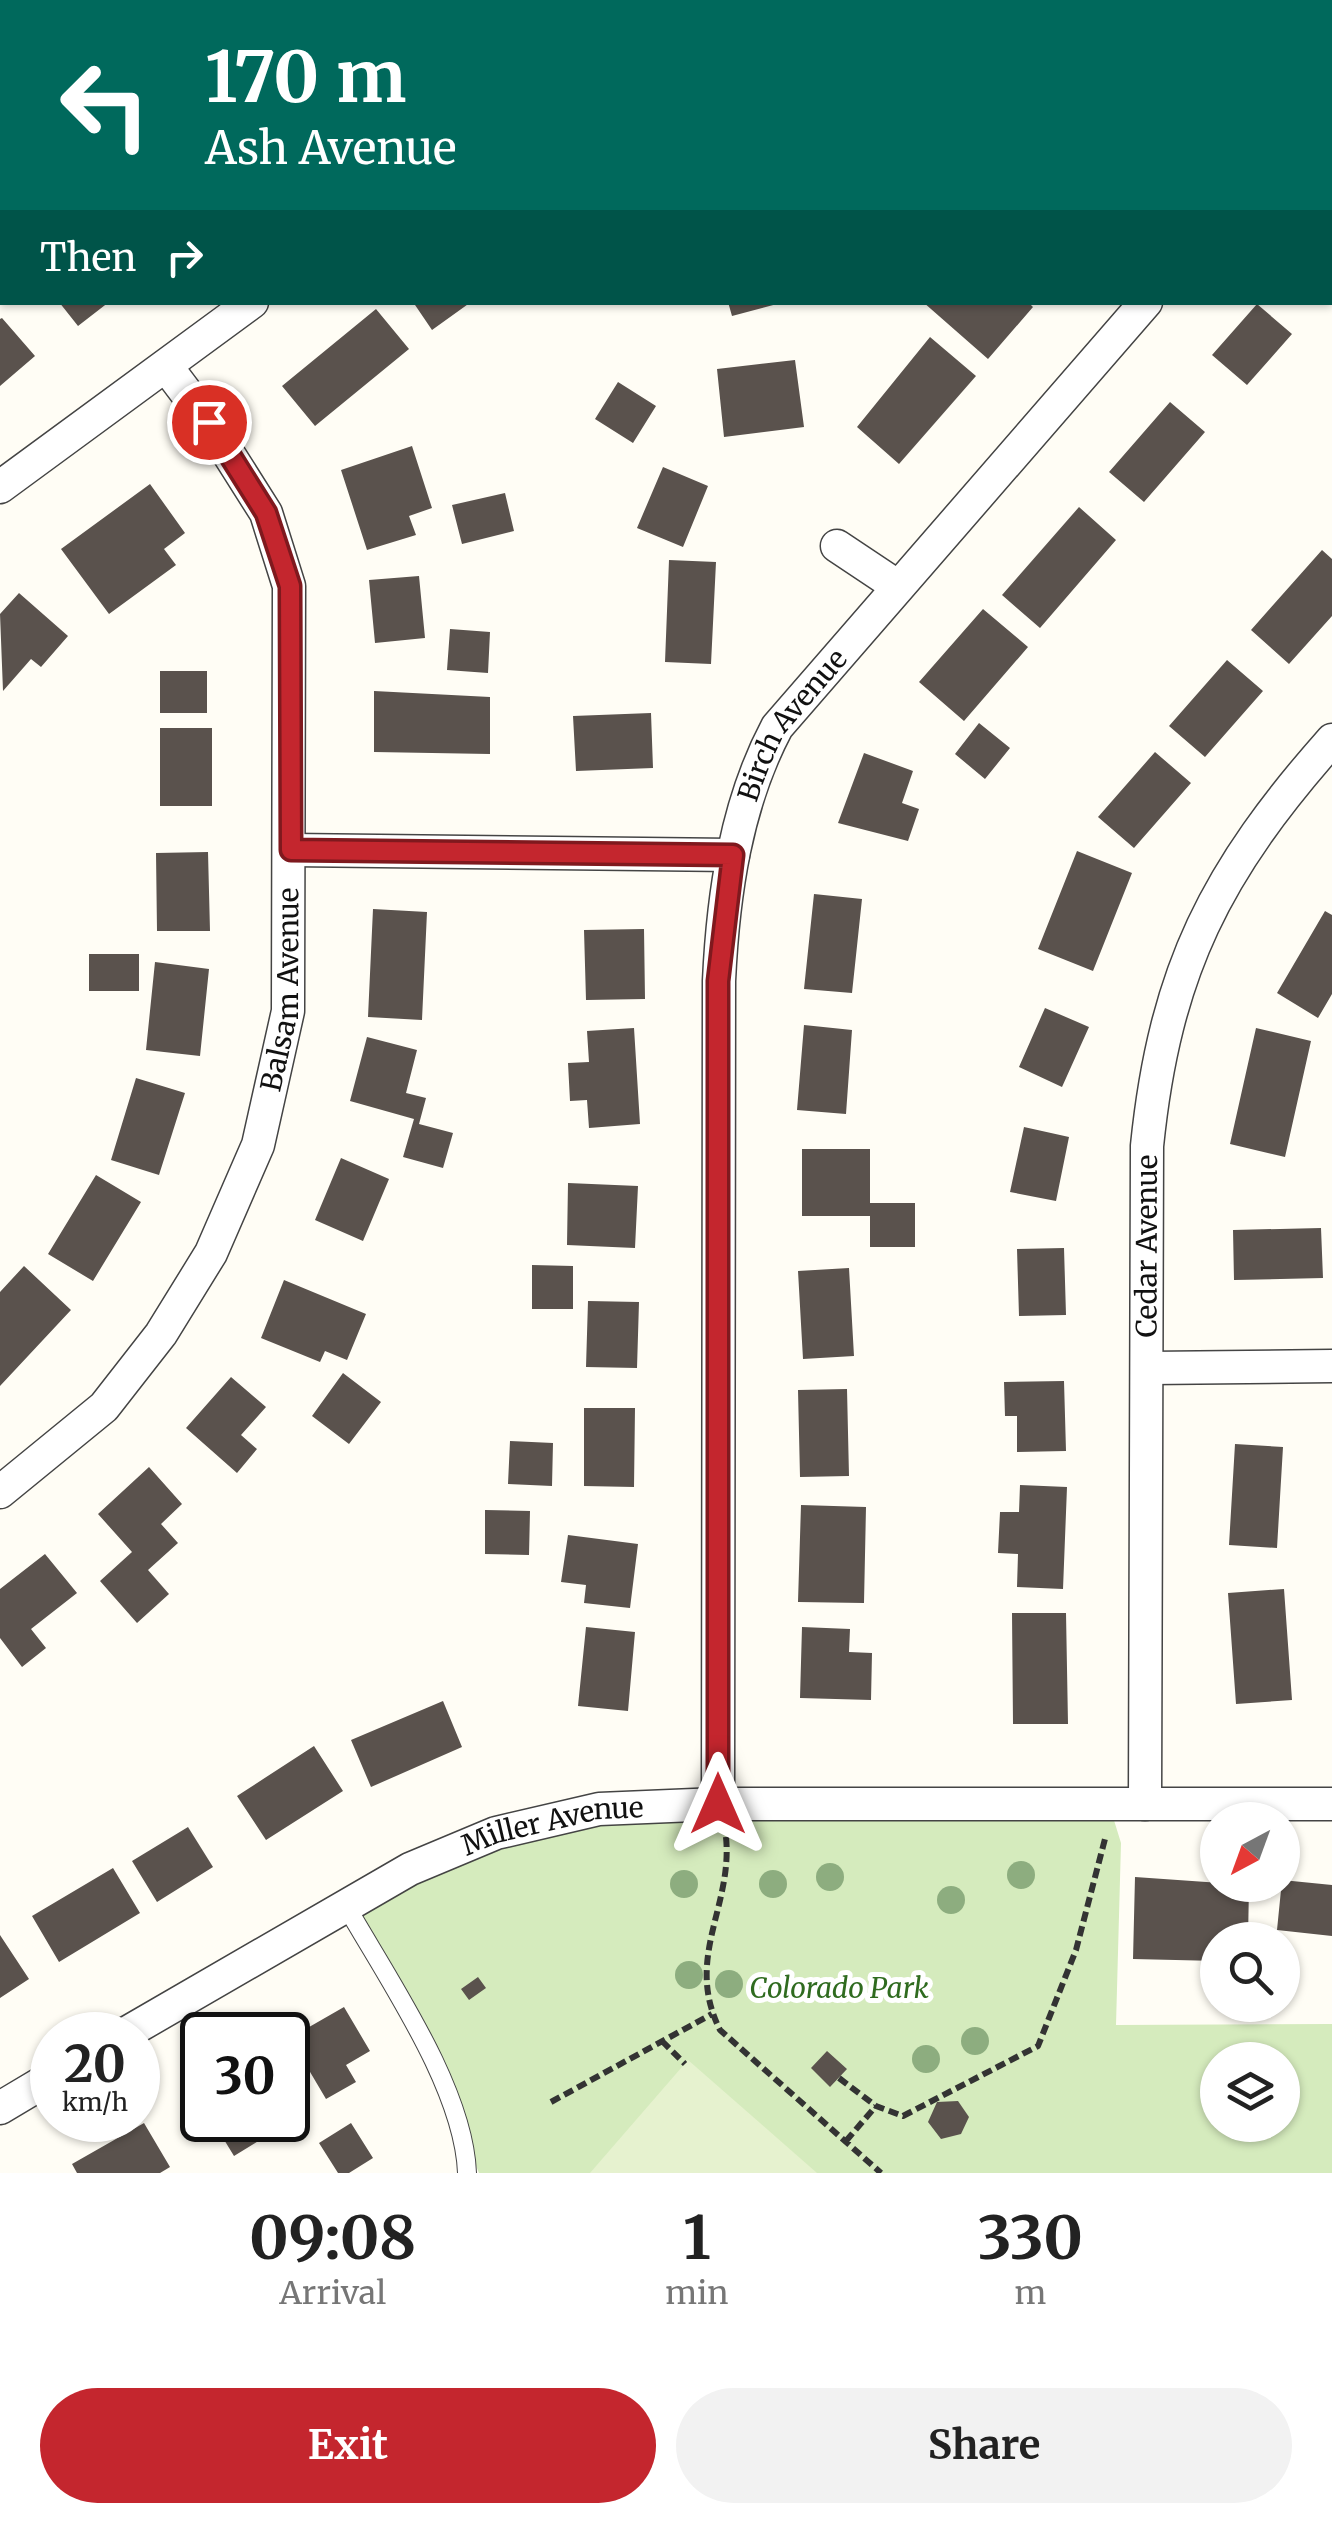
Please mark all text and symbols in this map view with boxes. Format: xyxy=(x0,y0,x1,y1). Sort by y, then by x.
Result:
text: 170 m xyxy=(205,33,406,121)
icon: left xyxy=(40,40,170,170)
text: Ash Avenue xyxy=(205,120,457,176)
icon: right xyxy=(157,230,212,285)
text: Then xyxy=(40,234,137,281)
pin xyxy=(167,380,252,465)
icon: arrive xyxy=(182,395,237,450)
street label: Birch Avenue xyxy=(730,641,855,806)
street label: Balsam Avenue xyxy=(253,887,306,1095)
street label: Cedar Avenue xyxy=(1128,1155,1165,1337)
position arrow xyxy=(666,1752,770,1856)
street label: Miller Avenue xyxy=(456,1789,644,1863)
north arrow xyxy=(1200,1802,1300,1902)
map controls xyxy=(1200,1802,1300,2142)
button: search xyxy=(1200,1922,1300,2022)
park label: Colorado Park xyxy=(749,1970,929,2006)
speed limit sign: 30 xyxy=(180,2012,310,2142)
text: 20 xyxy=(64,2033,126,2096)
button: layers xyxy=(1200,2042,1300,2142)
text: km/h xyxy=(62,2086,128,2118)
text: 09:08 xyxy=(249,2200,416,2275)
text: 1 xyxy=(683,2200,711,2275)
text: 330 xyxy=(978,2200,1083,2275)
text: Arrival xyxy=(279,2273,386,2313)
text: min xyxy=(665,2273,729,2313)
text: m xyxy=(1014,2273,1046,2313)
button: Exit xyxy=(40,2388,656,2503)
button: Share xyxy=(676,2388,1292,2503)

